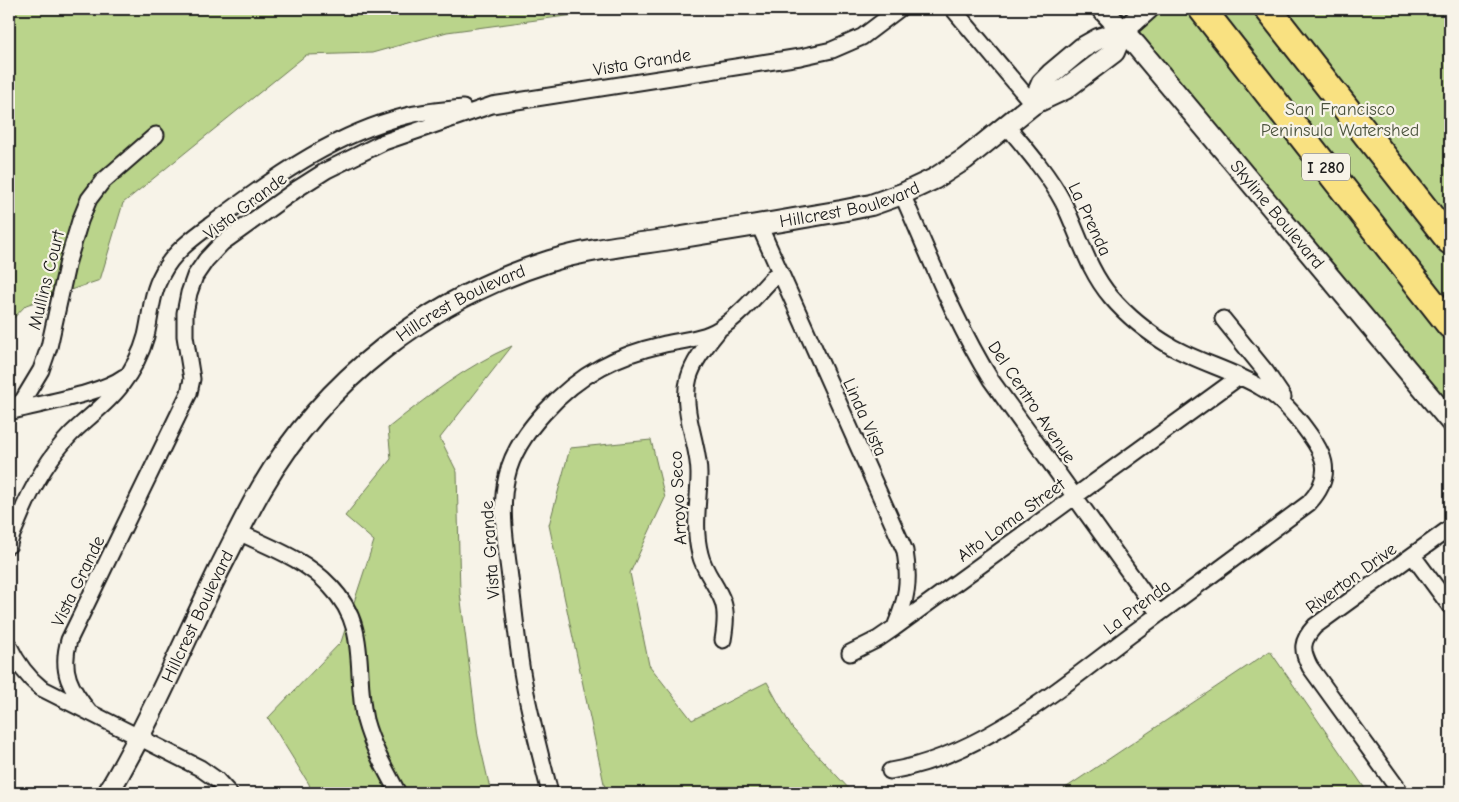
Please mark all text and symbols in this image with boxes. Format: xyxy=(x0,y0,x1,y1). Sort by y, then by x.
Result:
street label: Vista Grande xyxy=(592,44,692,81)
park label: San Francisco Peninsula Watershed xyxy=(1261,99,1419,141)
road number: I 280 xyxy=(1302,154,1350,180)
street label: Skyline Boulevard xyxy=(1225,156,1328,273)
street label: Vista Grande xyxy=(200,168,291,244)
street label: Hillcrest Boulevard xyxy=(778,177,923,232)
street label: La Prenda xyxy=(1063,179,1116,259)
street label: Mullins Court xyxy=(24,227,69,332)
street label: Hillcrest Boulevard xyxy=(392,260,528,346)
street label: Del Centro Avenue xyxy=(983,337,1080,467)
street label: Linda Vista xyxy=(838,375,891,459)
street label: Arroyo Seco xyxy=(666,450,691,546)
street label: Alto Loma Street xyxy=(953,474,1070,567)
street label: Vista Grande xyxy=(477,500,504,600)
street label: Vista Grande xyxy=(47,532,110,630)
street label: Riverton Drive xyxy=(1302,538,1401,618)
street label: Hillcrest Boulevard xyxy=(157,547,238,686)
street label: La Prenda xyxy=(1100,575,1175,639)

